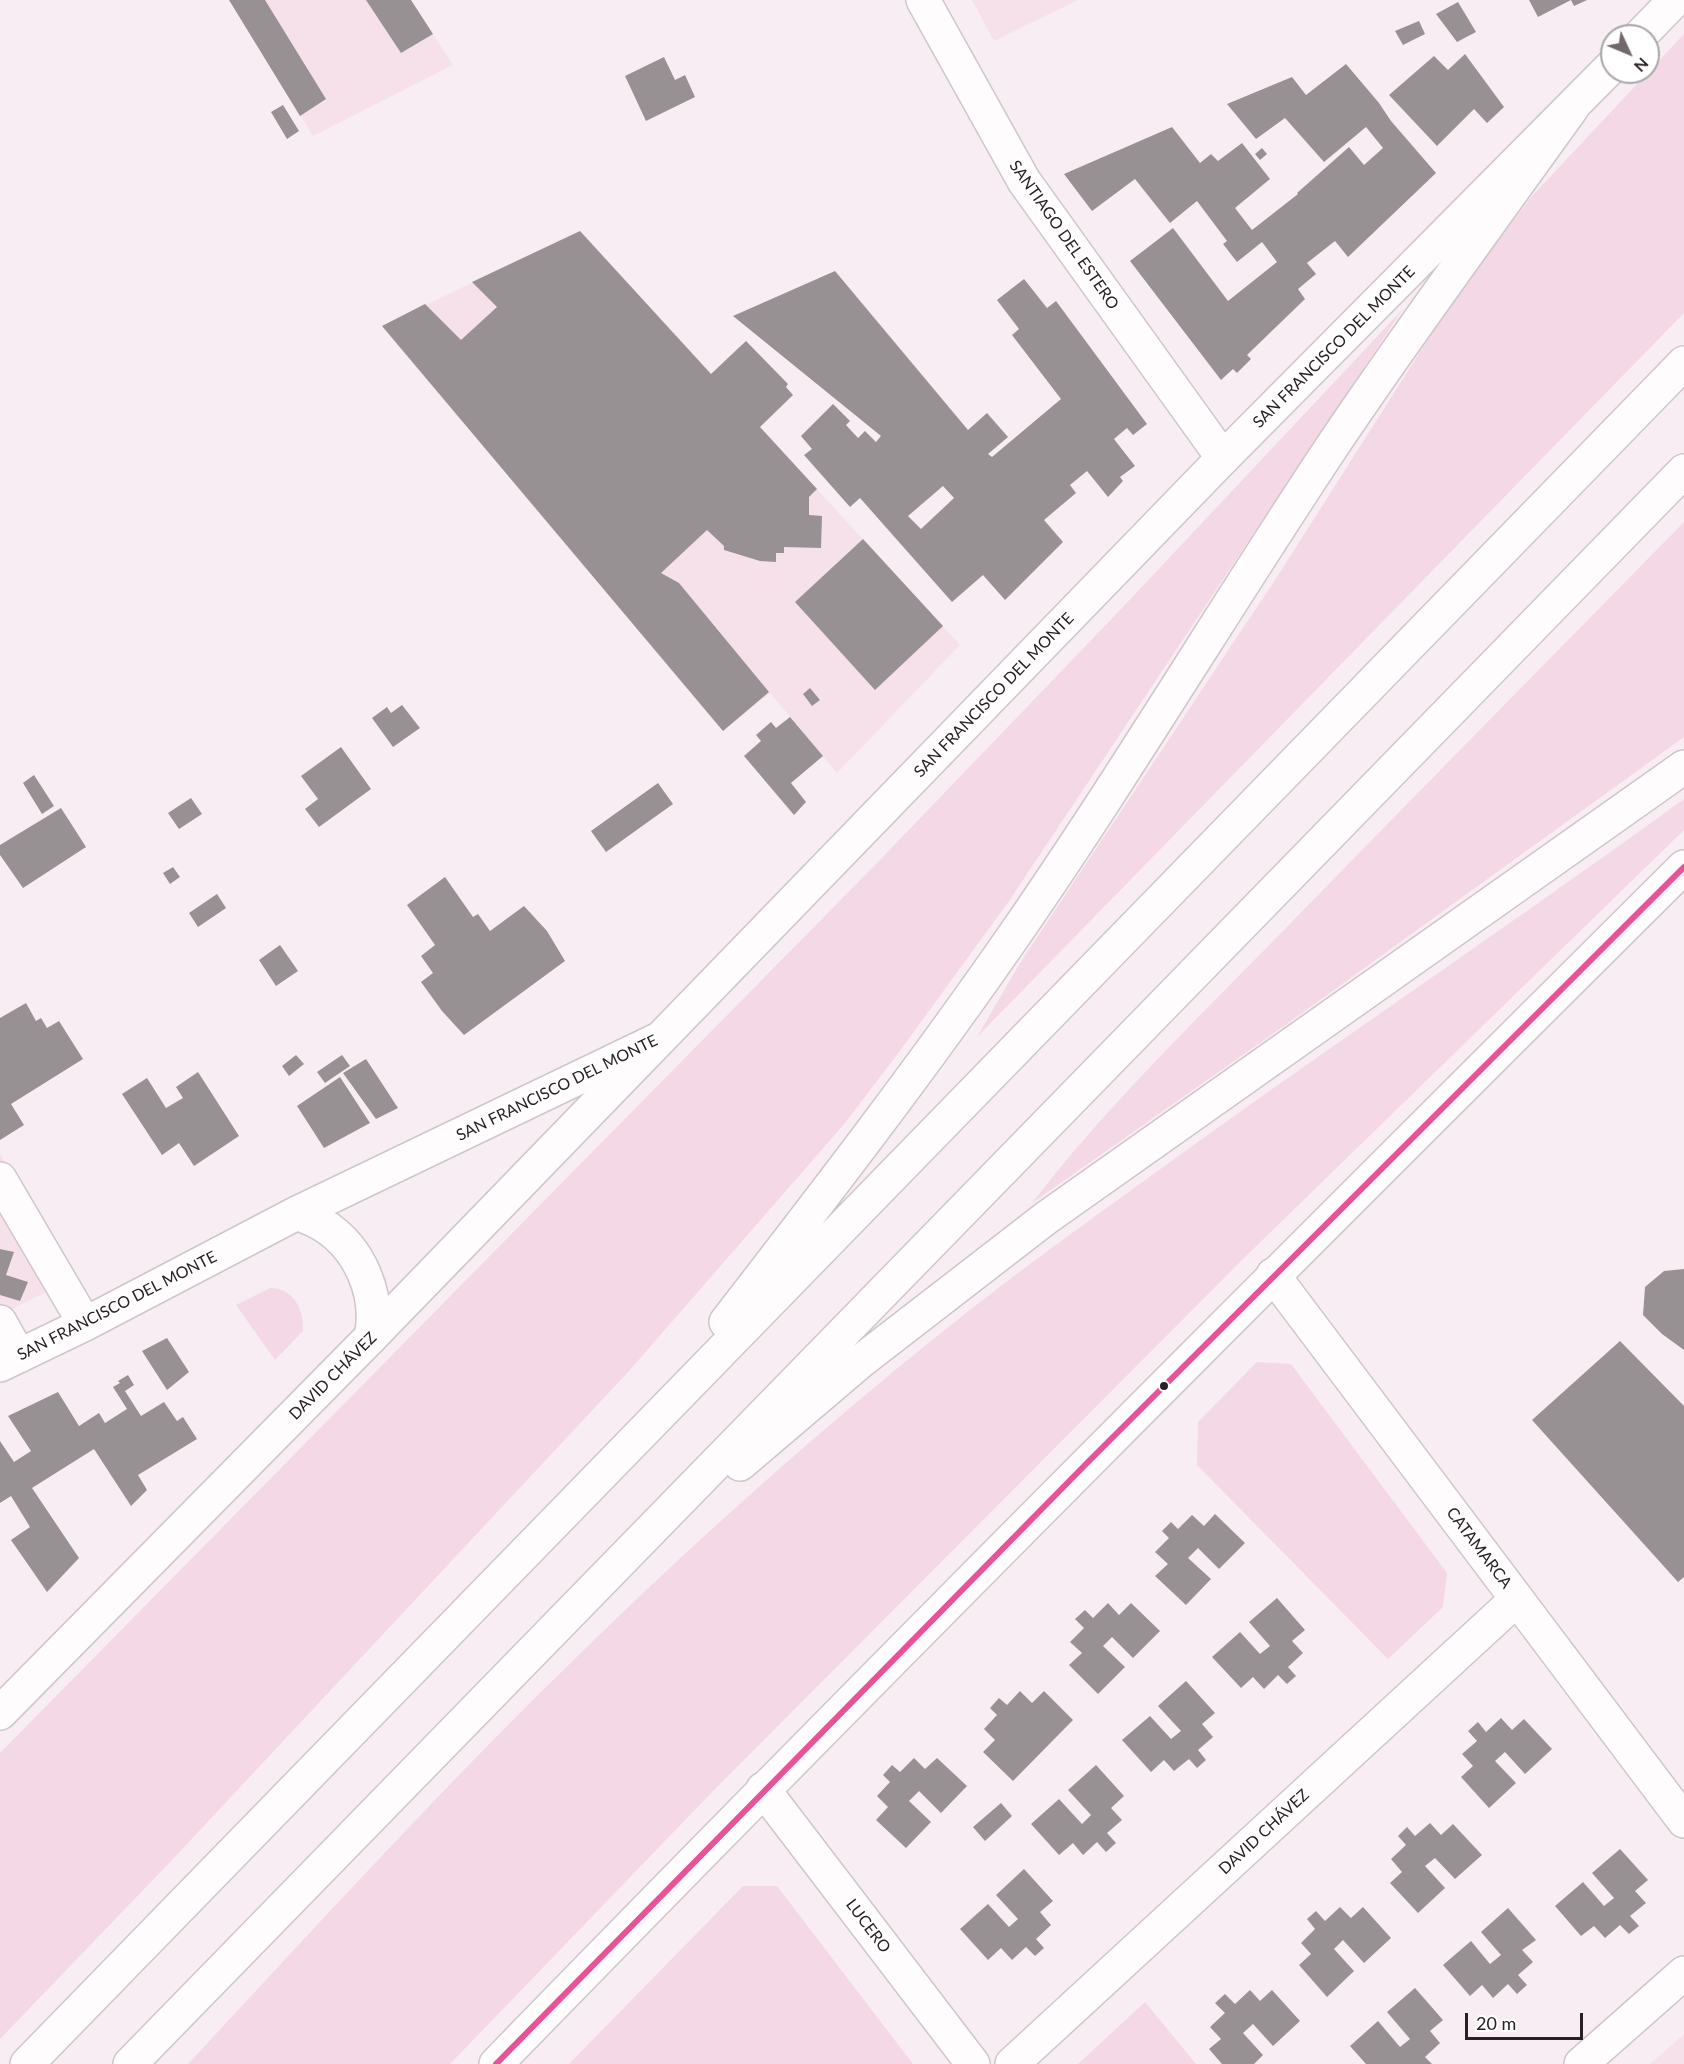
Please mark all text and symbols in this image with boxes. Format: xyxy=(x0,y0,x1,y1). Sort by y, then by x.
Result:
north arrow xyxy=(1600,24,1660,84)
text: N xyxy=(1631,54,1653,76)
street label: SANTIAGO DEL ESTERO xyxy=(1005,157,1123,313)
street label: SAN FRANCISCO DEL MONTE xyxy=(1249,262,1419,432)
street label: SAN FRANCISCO DEL MONTE xyxy=(910,609,1078,781)
street label: SAN FRANCISCO DEL MONTE xyxy=(453,1031,661,1145)
street label: SAN FRANCISCO DEL MONTE xyxy=(14,1247,220,1365)
street label: DAVID CHÁVEZ xyxy=(285,1328,381,1424)
unlabelled marker xyxy=(1158,1380,1170,1392)
street label: CATAMARCA xyxy=(1442,1504,1516,1592)
street label: DAVID CHÁVEZ xyxy=(1215,1785,1313,1879)
street label: LUCERO xyxy=(842,1895,894,1957)
scale bar xyxy=(1468,2001,1586,2039)
text: 20 m xyxy=(1476,2012,1516,2034)

